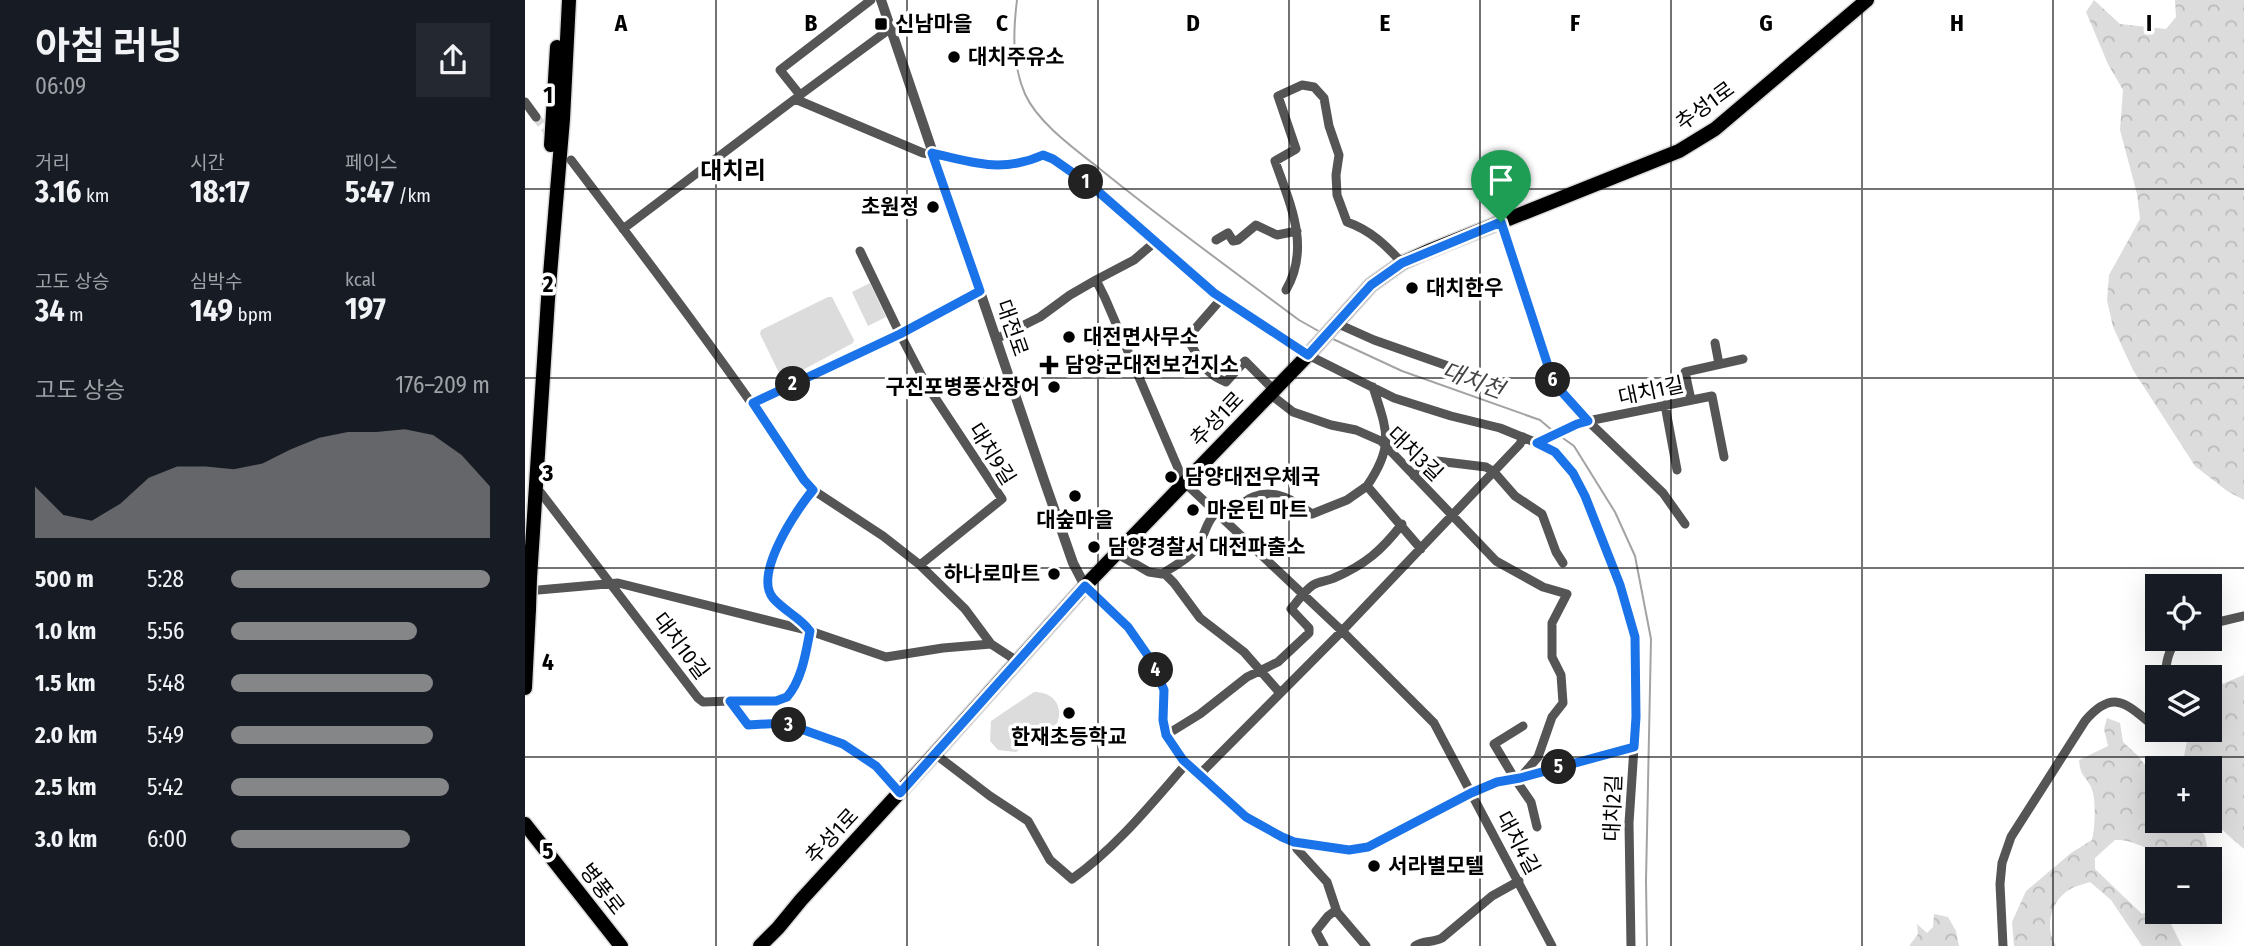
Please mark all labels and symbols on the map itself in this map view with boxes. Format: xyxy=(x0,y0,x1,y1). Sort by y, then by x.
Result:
text: A xyxy=(614,9,628,37)
text: B xyxy=(805,9,818,37)
text: C xyxy=(996,9,1008,37)
text: D xyxy=(1186,9,1200,37)
text: E xyxy=(1380,9,1391,37)
text: F xyxy=(1570,9,1580,37)
text: G xyxy=(1759,9,1773,37)
text: H xyxy=(1950,9,1964,37)
text: I xyxy=(2146,9,2152,37)
place label: 신남마을 xyxy=(895,11,972,37)
marker: 신남마을 xyxy=(873,16,889,32)
place label: 대치주유소 xyxy=(968,44,1065,70)
marker: 대치주유소 xyxy=(946,49,962,65)
street label: 추성1로 xyxy=(1671,76,1739,136)
text: 1 xyxy=(543,81,553,109)
pin xyxy=(1471,150,1531,222)
district label: 대치리 xyxy=(700,157,766,185)
pin: 1 xyxy=(1069,164,1103,200)
place label: 초원정 xyxy=(861,194,919,220)
marker: 초원정 xyxy=(925,199,941,215)
text: 2 xyxy=(542,270,554,298)
place label: 대치한우 xyxy=(1426,275,1503,301)
marker: 대치한우 xyxy=(1404,280,1420,296)
street label: 대전로 xyxy=(990,296,1034,360)
place label: 대전면사무소 xyxy=(1083,324,1199,350)
marker: 대전면사무소 xyxy=(1061,329,1077,345)
place label: 담양군대전보건지소 xyxy=(1065,352,1239,378)
marker: 담양군대전보건지소 xyxy=(1039,355,1059,375)
water label: 대치천 xyxy=(1438,356,1510,405)
pin: 6 xyxy=(1535,362,1571,398)
pin: 2 xyxy=(775,366,811,402)
street label: 대치1길 xyxy=(1616,371,1686,411)
place label: 구진포병풍산장어 xyxy=(885,374,1040,400)
marker: 구진포병풍산장어 xyxy=(1046,379,1062,395)
street label: 추성1로 xyxy=(1185,386,1249,452)
street label: 대치9길 xyxy=(963,418,1021,490)
street label: 대치3길 xyxy=(1382,421,1448,487)
text: 3 xyxy=(542,459,554,487)
place label: 담양대전우체국 xyxy=(1185,464,1320,490)
marker: 담양대전우체국 xyxy=(1163,469,1179,485)
marker: 대숲마을 xyxy=(1067,488,1083,504)
place label: 마운틴 마트 xyxy=(1207,497,1308,523)
marker: 마운틴 마트 xyxy=(1185,502,1201,518)
place label: 대숲마을 xyxy=(1036,507,1114,533)
place label: 담양경찰서 대전파출소 xyxy=(1108,534,1306,560)
marker: 담양경찰서 대전파출소 xyxy=(1086,539,1102,555)
place label: 하나로마트 xyxy=(943,561,1040,587)
marker: 하나로마트 xyxy=(1046,566,1062,582)
street label: 대치10길 xyxy=(647,607,715,685)
text: 4 xyxy=(542,648,554,676)
pin: 4 xyxy=(1139,652,1173,688)
marker: 한재초등학교 xyxy=(1061,705,1077,721)
pin: 3 xyxy=(771,708,807,742)
place label: 한재초등학교 xyxy=(1011,724,1127,750)
pin: 5 xyxy=(1541,750,1577,784)
street label: 대치2길 xyxy=(1599,774,1627,842)
street label: 추성1로 xyxy=(800,803,864,869)
street label: 대치4길 xyxy=(1491,807,1545,879)
text: 5 xyxy=(542,837,554,865)
place label: 서라별모텔 xyxy=(1388,853,1485,879)
street label: 병풍로 xyxy=(574,858,630,920)
marker: 서라별모텔 xyxy=(1366,858,1382,874)

